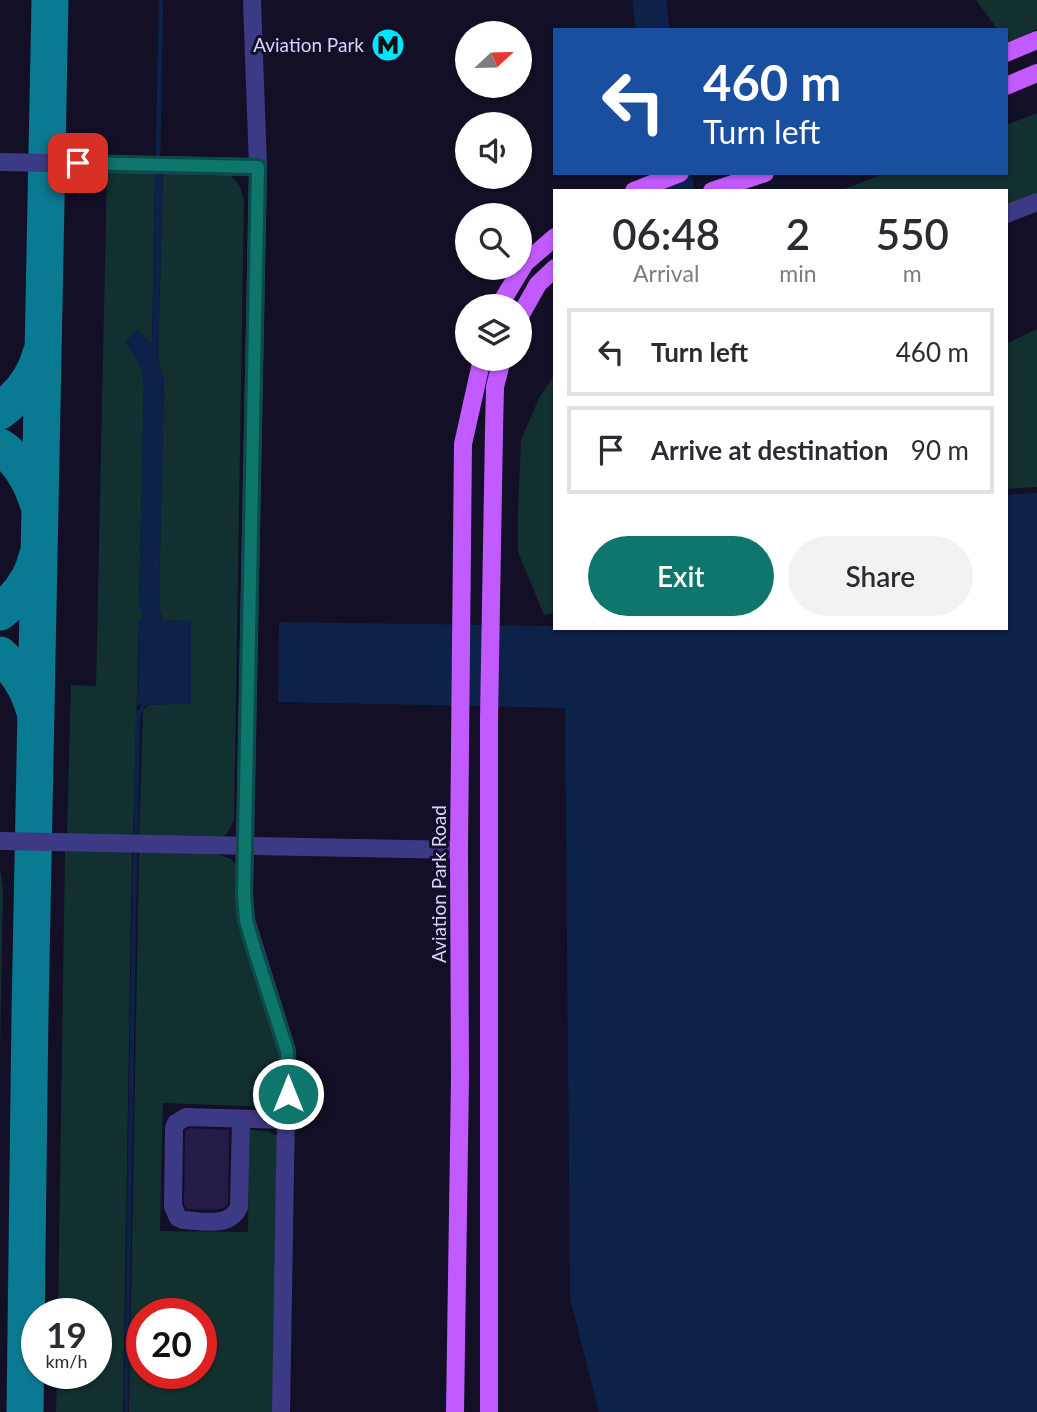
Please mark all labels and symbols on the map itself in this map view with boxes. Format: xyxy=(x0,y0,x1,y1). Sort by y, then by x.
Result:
north arrow xyxy=(455,21,532,98)
metro station icon: Aviation Park xyxy=(369,26,407,64)
place label: Aviation Park xyxy=(253,33,364,56)
pin xyxy=(48,133,108,193)
street label: Aviation Park Road xyxy=(427,805,450,963)
position arrow xyxy=(251,1057,325,1131)
speed limit sign: 20 xyxy=(126,1298,217,1389)

